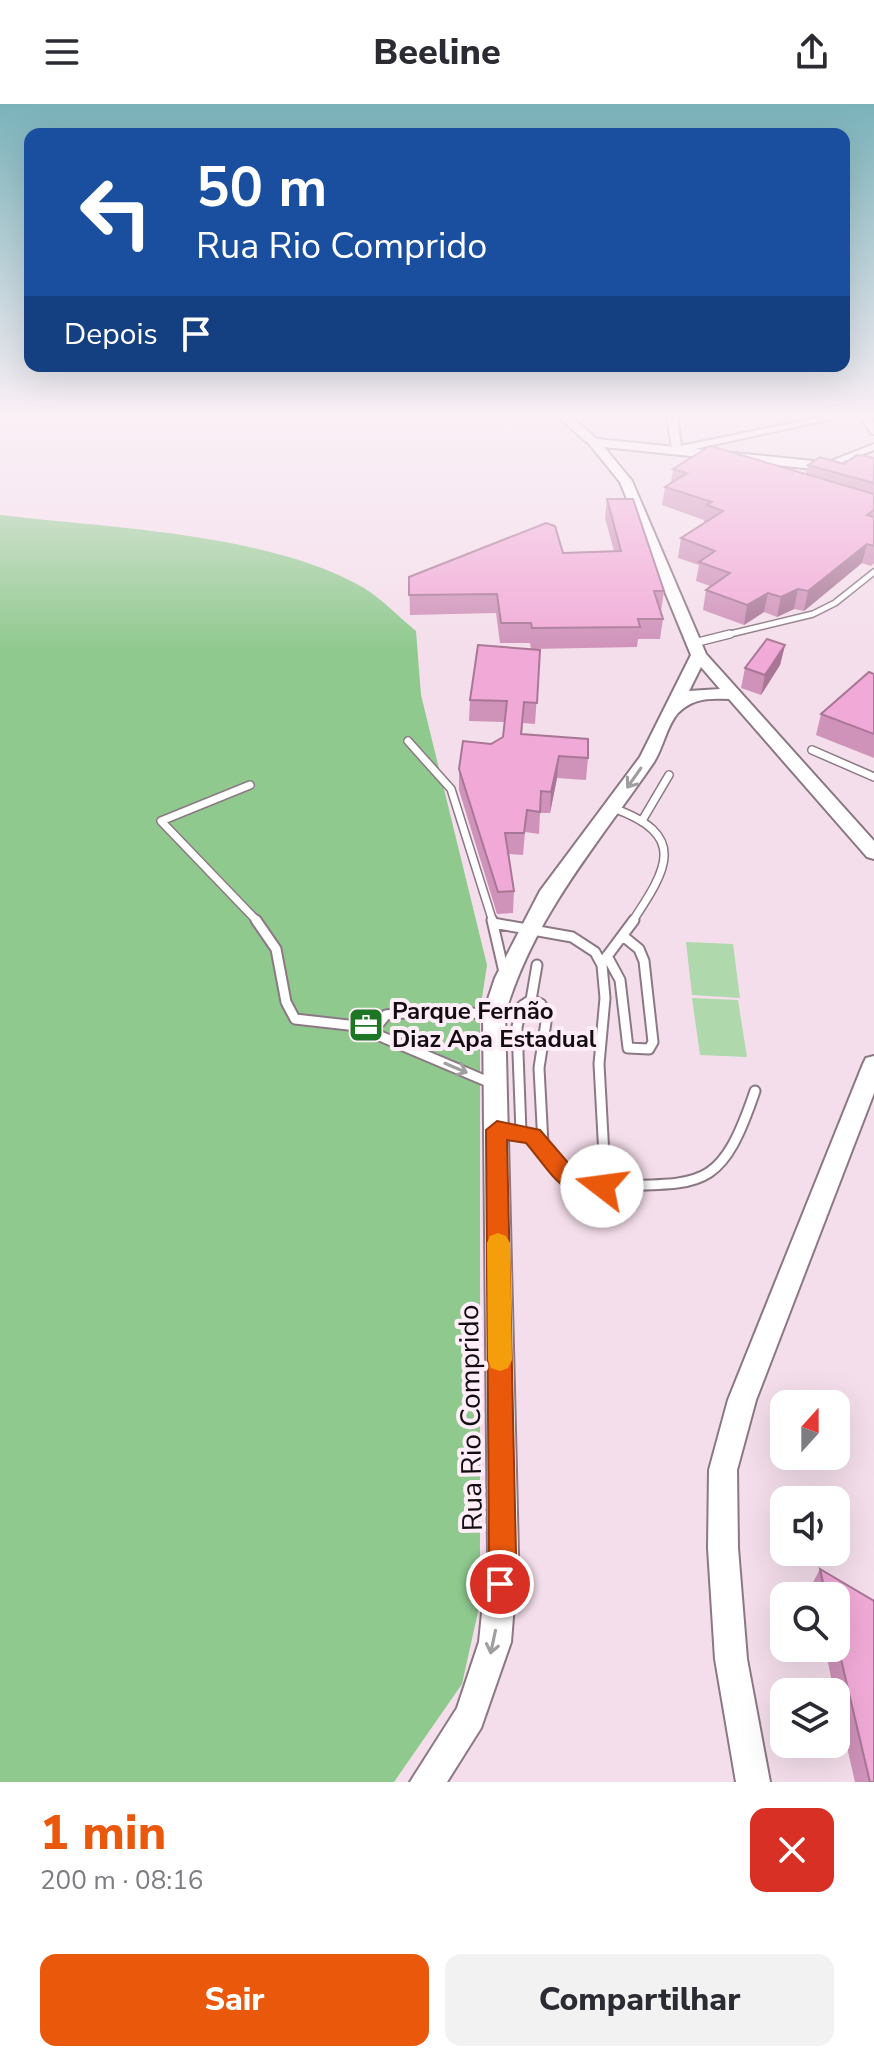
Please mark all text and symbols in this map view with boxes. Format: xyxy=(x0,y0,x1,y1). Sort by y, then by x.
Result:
text: Beeline xyxy=(373,28,501,77)
icon: menu xyxy=(40,30,84,74)
icon: share xyxy=(790,30,834,74)
text: 50 m xyxy=(196,149,327,226)
icon: left xyxy=(64,160,168,264)
text: Rua Rio Comprido xyxy=(196,222,487,271)
icon: arrive xyxy=(174,312,218,356)
text: Depois xyxy=(64,314,158,355)
one-way arrow xyxy=(626,767,642,789)
place label: Parque Fernão Diaz Apa Estadual xyxy=(392,995,597,1055)
office icon: Parque Fernão Diaz Apa Estadual xyxy=(347,1006,385,1044)
one-way arrow xyxy=(443,1062,468,1077)
position arrow xyxy=(560,1144,644,1228)
street label: Rua Rio Comprido xyxy=(450,1304,492,1532)
north arrow xyxy=(770,1390,850,1470)
map controls xyxy=(770,1390,850,1758)
button: sound xyxy=(770,1486,850,1566)
pin xyxy=(466,1550,534,1618)
icon: arrive xyxy=(478,1562,522,1606)
button: search xyxy=(770,1582,850,1662)
one-way arrow xyxy=(485,1628,500,1654)
button: layers xyxy=(770,1678,850,1758)
text: 1 min xyxy=(40,1800,166,1866)
button: close xyxy=(750,1808,834,1892)
text: 200 m · 08:16 xyxy=(40,1863,203,1898)
button: Sair xyxy=(40,1954,429,2046)
button: Compartilhar xyxy=(445,1954,834,2046)

